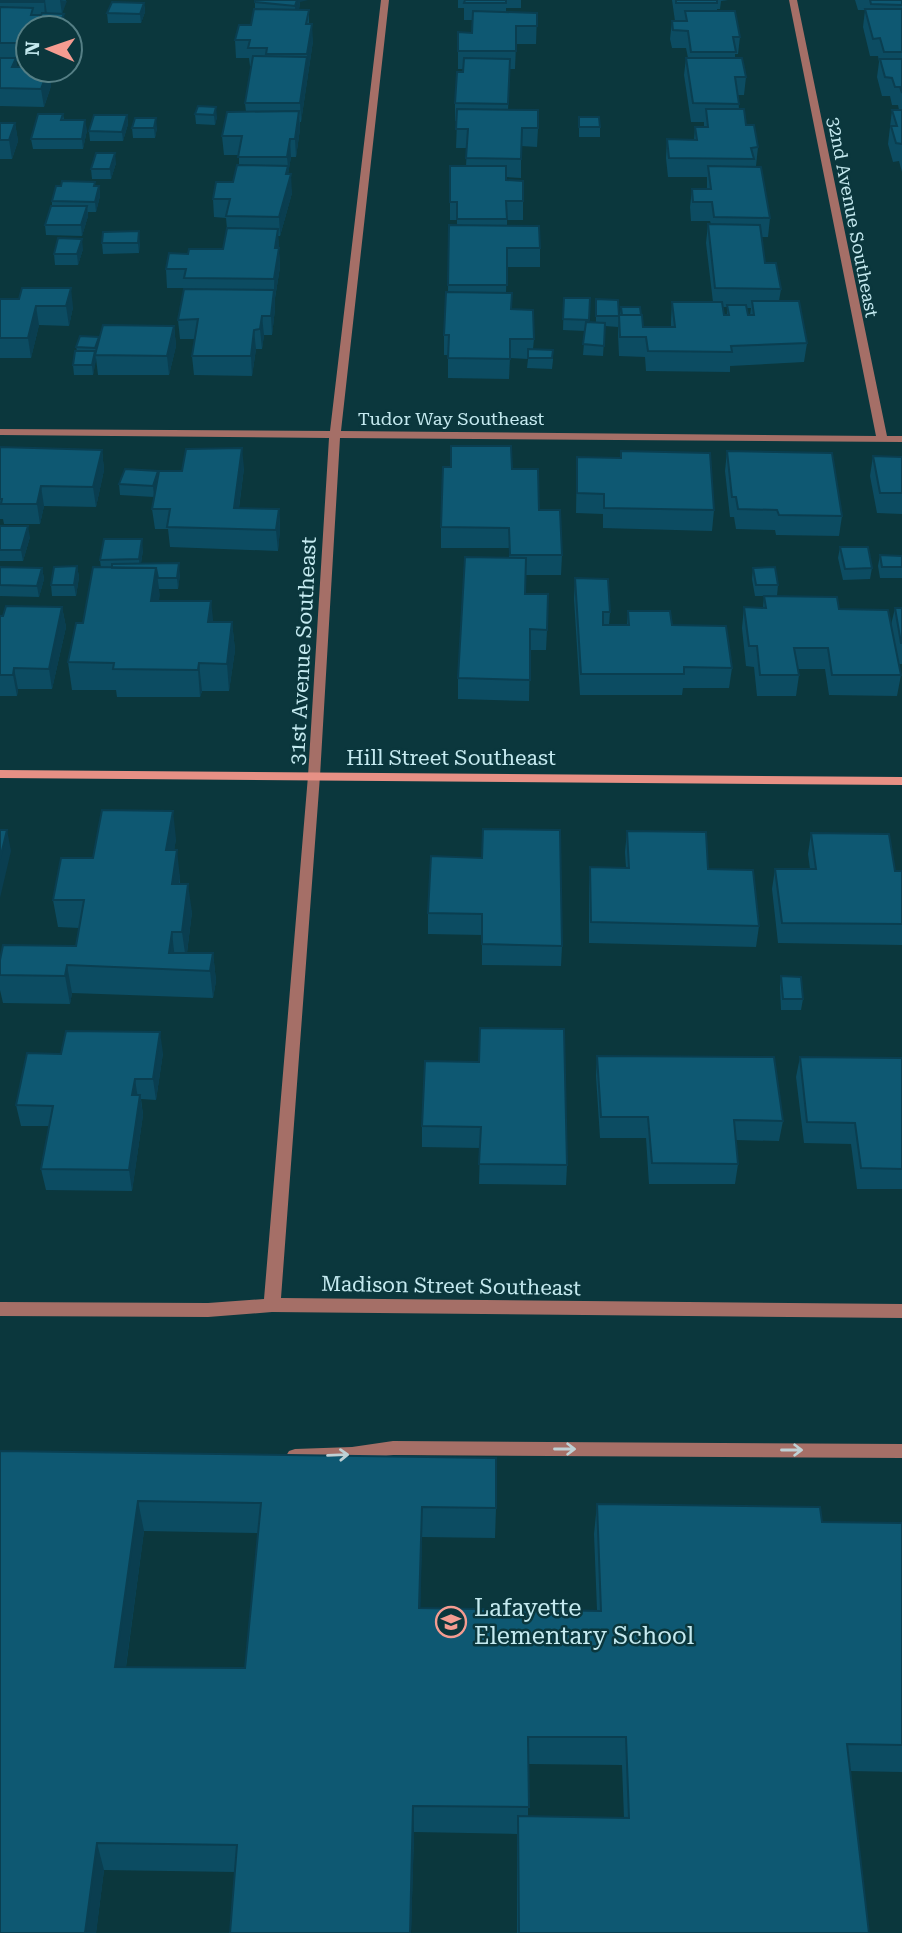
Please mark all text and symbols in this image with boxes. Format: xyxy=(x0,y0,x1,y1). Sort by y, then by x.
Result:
north arrow xyxy=(14,14,84,84)
text: N xyxy=(21,40,44,56)
street label: 32nd Avenue Southeast xyxy=(823,115,883,319)
street label: Tudor Way Southeast xyxy=(358,408,545,429)
street label: 31st Avenue Southeast xyxy=(285,536,321,766)
street label: Hill Street Southeast xyxy=(346,746,556,770)
street label: Madison Street Southeast xyxy=(321,1272,581,1300)
one-way arrow xyxy=(553,1442,576,1456)
one-way arrow xyxy=(781,1443,804,1457)
one-way arrow xyxy=(326,1448,349,1461)
place label: Lafayette Elementary School xyxy=(474,1594,694,1650)
school or university icon: Lafayette Elementary School xyxy=(434,1605,468,1639)

